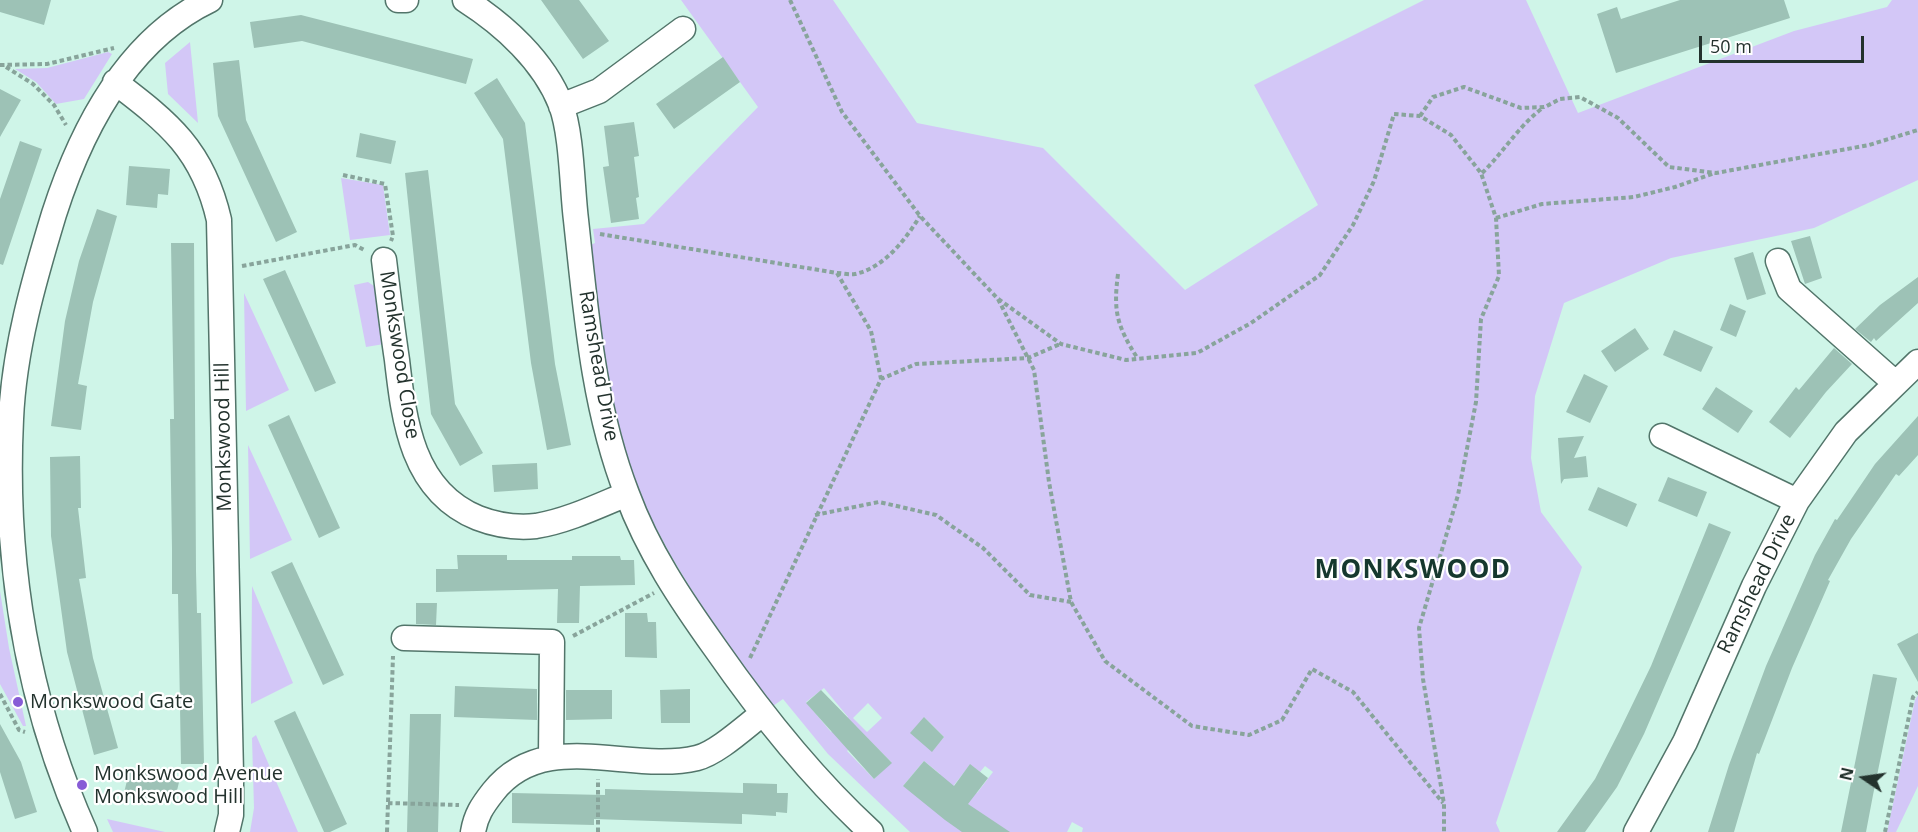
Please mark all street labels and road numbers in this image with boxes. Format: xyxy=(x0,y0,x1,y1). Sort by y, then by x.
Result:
street label: Monkswood Close xyxy=(374,269,424,441)
street label: Ramshead Drive xyxy=(573,289,623,443)
street label: Monkswood Hill xyxy=(211,362,237,512)
street label: Ramshead Drive xyxy=(1713,510,1801,658)

